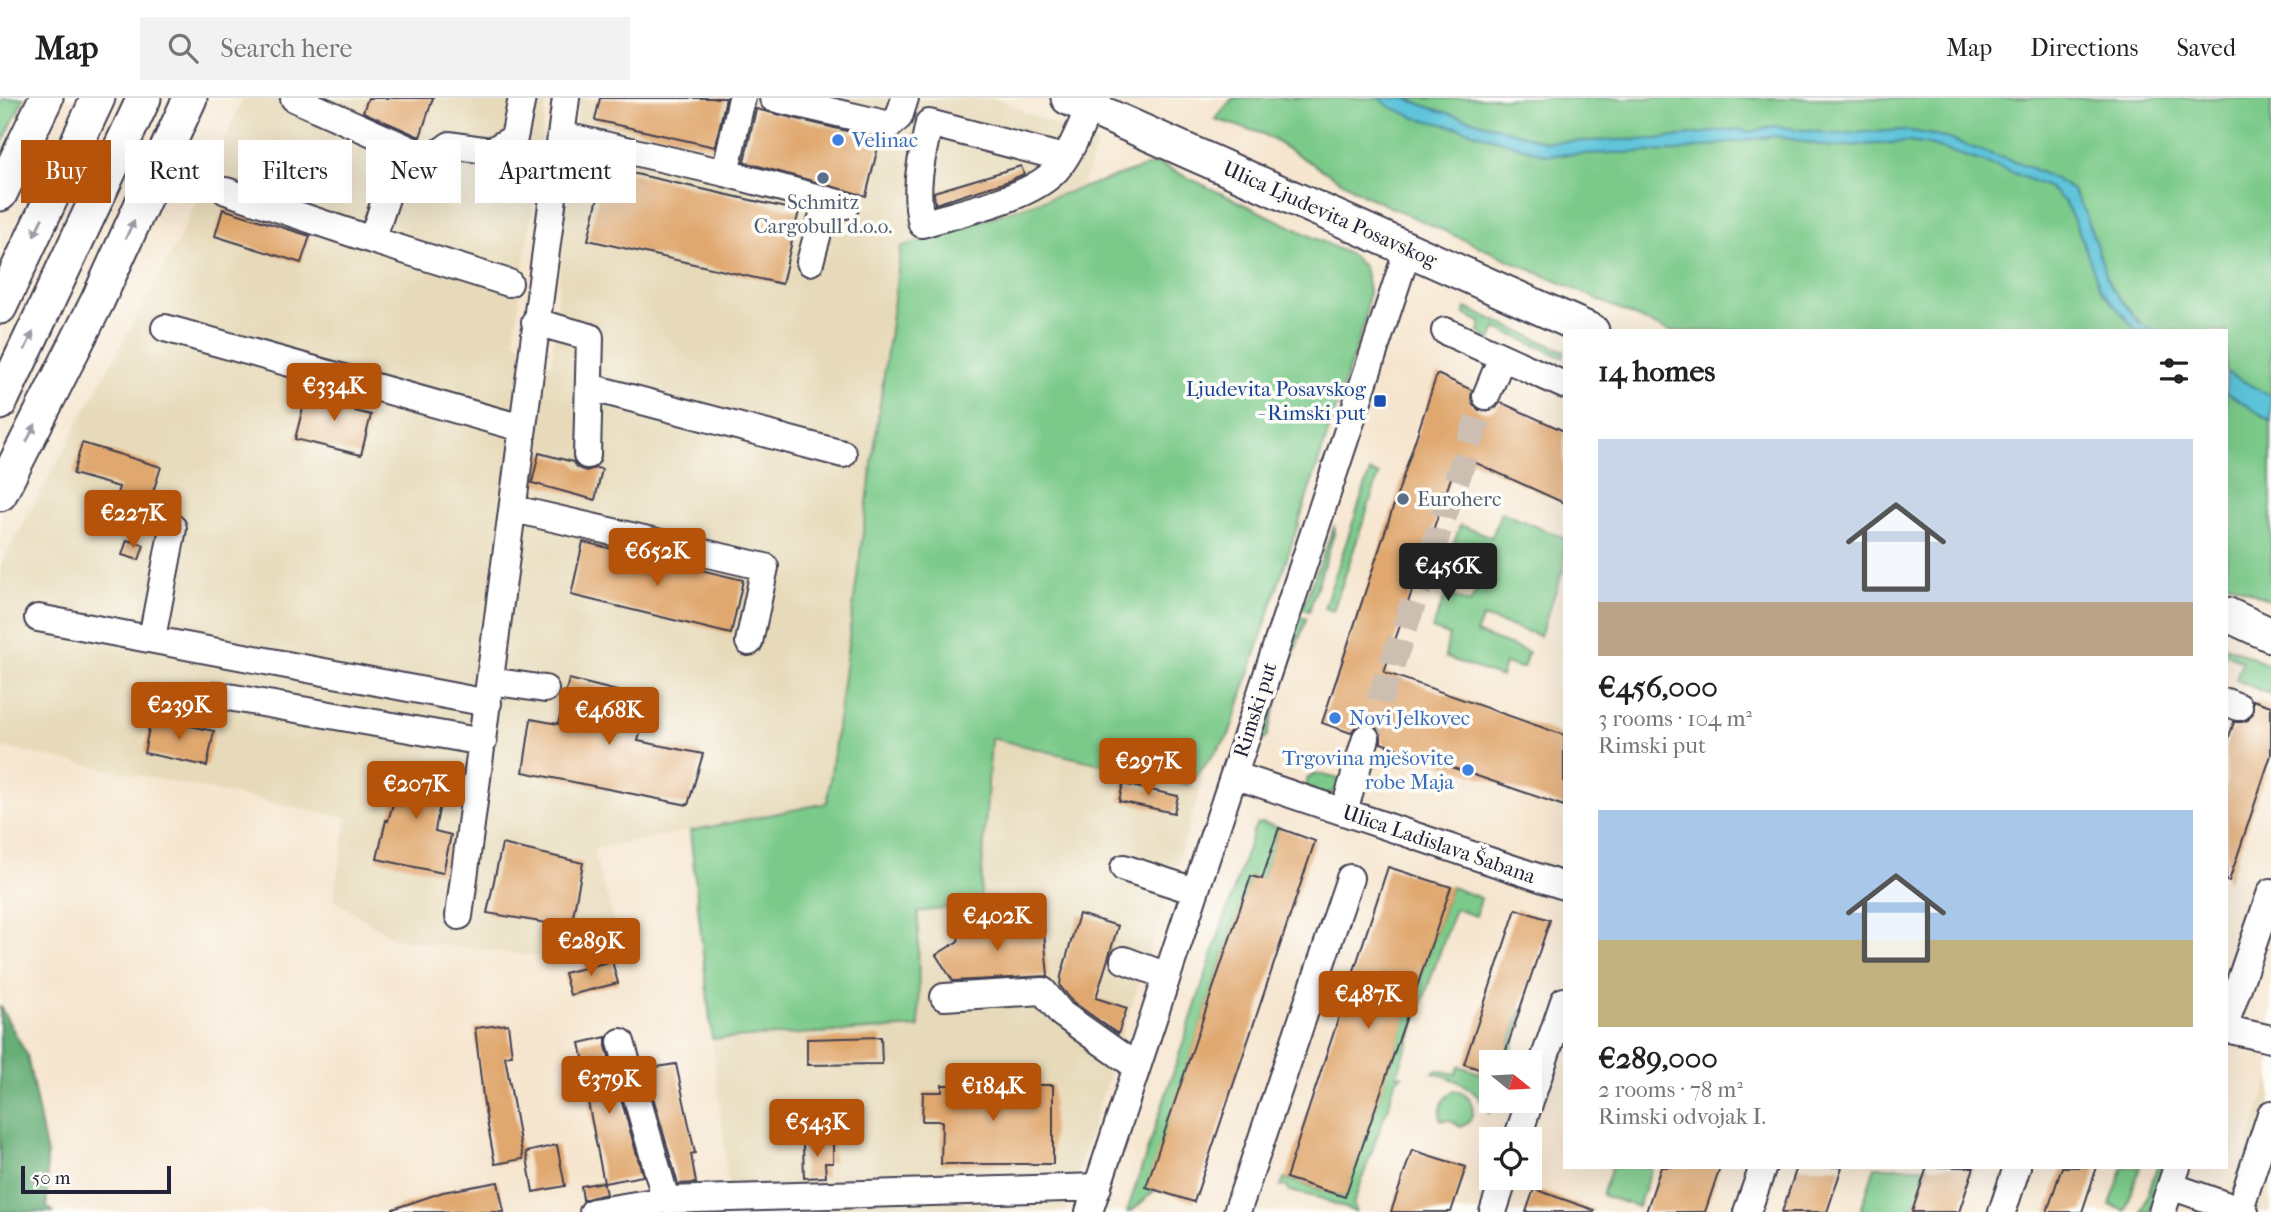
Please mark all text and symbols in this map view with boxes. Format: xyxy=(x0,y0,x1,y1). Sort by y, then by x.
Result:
search box xyxy=(140,17,630,80)
text: Map xyxy=(35,29,98,68)
icon: search xyxy=(164,29,202,67)
text: Search here xyxy=(220,33,352,64)
text: Map xyxy=(1946,34,1992,62)
text: Directions xyxy=(2030,34,2138,62)
text: Saved xyxy=(2176,34,2236,62)
place label: Velinac xyxy=(851,128,918,152)
marker: Velinac xyxy=(830,132,846,148)
chip: Buy xyxy=(21,140,111,203)
chip: Rent xyxy=(125,140,224,203)
chip: Filters xyxy=(238,140,352,203)
chip: New xyxy=(366,140,461,203)
chip: Apartment xyxy=(475,140,636,203)
street label: Ulica Ljudevita Posavskog xyxy=(1219,156,1442,272)
marker: Schmitz Cargobull d.o.o. xyxy=(815,170,831,186)
place label: Schmitz Cargobull d.o.o. xyxy=(754,190,892,238)
one-way arrow xyxy=(33,217,44,237)
one-way arrow xyxy=(124,219,136,239)
one-way arrow xyxy=(23,331,35,351)
icon: filters xyxy=(2155,352,2193,390)
text: 14 homes xyxy=(1598,354,1715,389)
pin: €334K xyxy=(285,364,383,423)
text: €334K xyxy=(303,372,365,399)
place label: Ljudevita Posavskog - Rimski put xyxy=(1186,377,1367,425)
marker: Ljudevita Posavskog - Rimski put xyxy=(1372,393,1388,409)
one-way arrow xyxy=(25,423,36,443)
icon: home xyxy=(1833,484,1959,610)
place label: Euroherc xyxy=(1417,487,1501,511)
pin: €227K xyxy=(84,490,182,550)
marker: Euroherc xyxy=(1395,491,1411,507)
text: €227K xyxy=(100,499,166,526)
pin: €652K xyxy=(608,528,706,588)
text: €652K xyxy=(625,537,689,564)
pin: €456K xyxy=(1399,544,1497,603)
text: €456K xyxy=(1415,552,1481,579)
street label: Rimski put xyxy=(1228,659,1282,761)
text: €456,000 xyxy=(1598,670,1718,705)
pin: €239K xyxy=(130,682,228,742)
pin: €468K xyxy=(560,688,658,747)
text: €239K xyxy=(147,691,211,718)
text: €468K xyxy=(575,696,643,723)
text: 3 rooms · 104 m² xyxy=(1598,705,1752,732)
place label: Novi Jelkovec xyxy=(1349,706,1470,730)
marker: Novi Jelkovec xyxy=(1327,710,1343,726)
text: Rimski put xyxy=(1598,732,1706,759)
pin: €297K xyxy=(1099,738,1197,798)
place label: Trgovina mješovite robe Maja xyxy=(1282,746,1454,794)
text: €297K xyxy=(1115,747,1181,774)
pin: €207K xyxy=(367,762,465,821)
marker: Trgovina mješovite robe Maja xyxy=(1460,762,1476,778)
text: €207K xyxy=(383,770,449,797)
street label: Ulica Ladislava Šabana xyxy=(1339,800,1539,888)
icon: home xyxy=(1833,855,1959,981)
pin: €402K xyxy=(948,894,1046,953)
text: €402K xyxy=(963,902,1031,929)
pin: €289K xyxy=(542,918,640,978)
text: €289K xyxy=(558,927,624,954)
pin: €487K xyxy=(1319,972,1417,1031)
text: €487K xyxy=(1335,980,1401,1007)
text: €289,000 xyxy=(1598,1041,1718,1076)
north arrow xyxy=(1479,1050,1542,1113)
map controls xyxy=(1479,1050,1542,1190)
pin: €379K xyxy=(560,1056,658,1116)
pin: €184K xyxy=(944,1063,1042,1123)
text: €379K xyxy=(578,1065,640,1092)
text: €184K xyxy=(961,1072,1025,1099)
text: 2 rooms · 78 m² xyxy=(1598,1076,1743,1103)
pin: €543K xyxy=(768,1100,866,1159)
text: Rimski odvojak I. xyxy=(1598,1103,1766,1130)
text: €543K xyxy=(785,1108,849,1135)
button: locate xyxy=(1479,1127,1542,1190)
scale bar xyxy=(21,1163,172,1195)
text: 50 m xyxy=(32,1167,71,1189)

